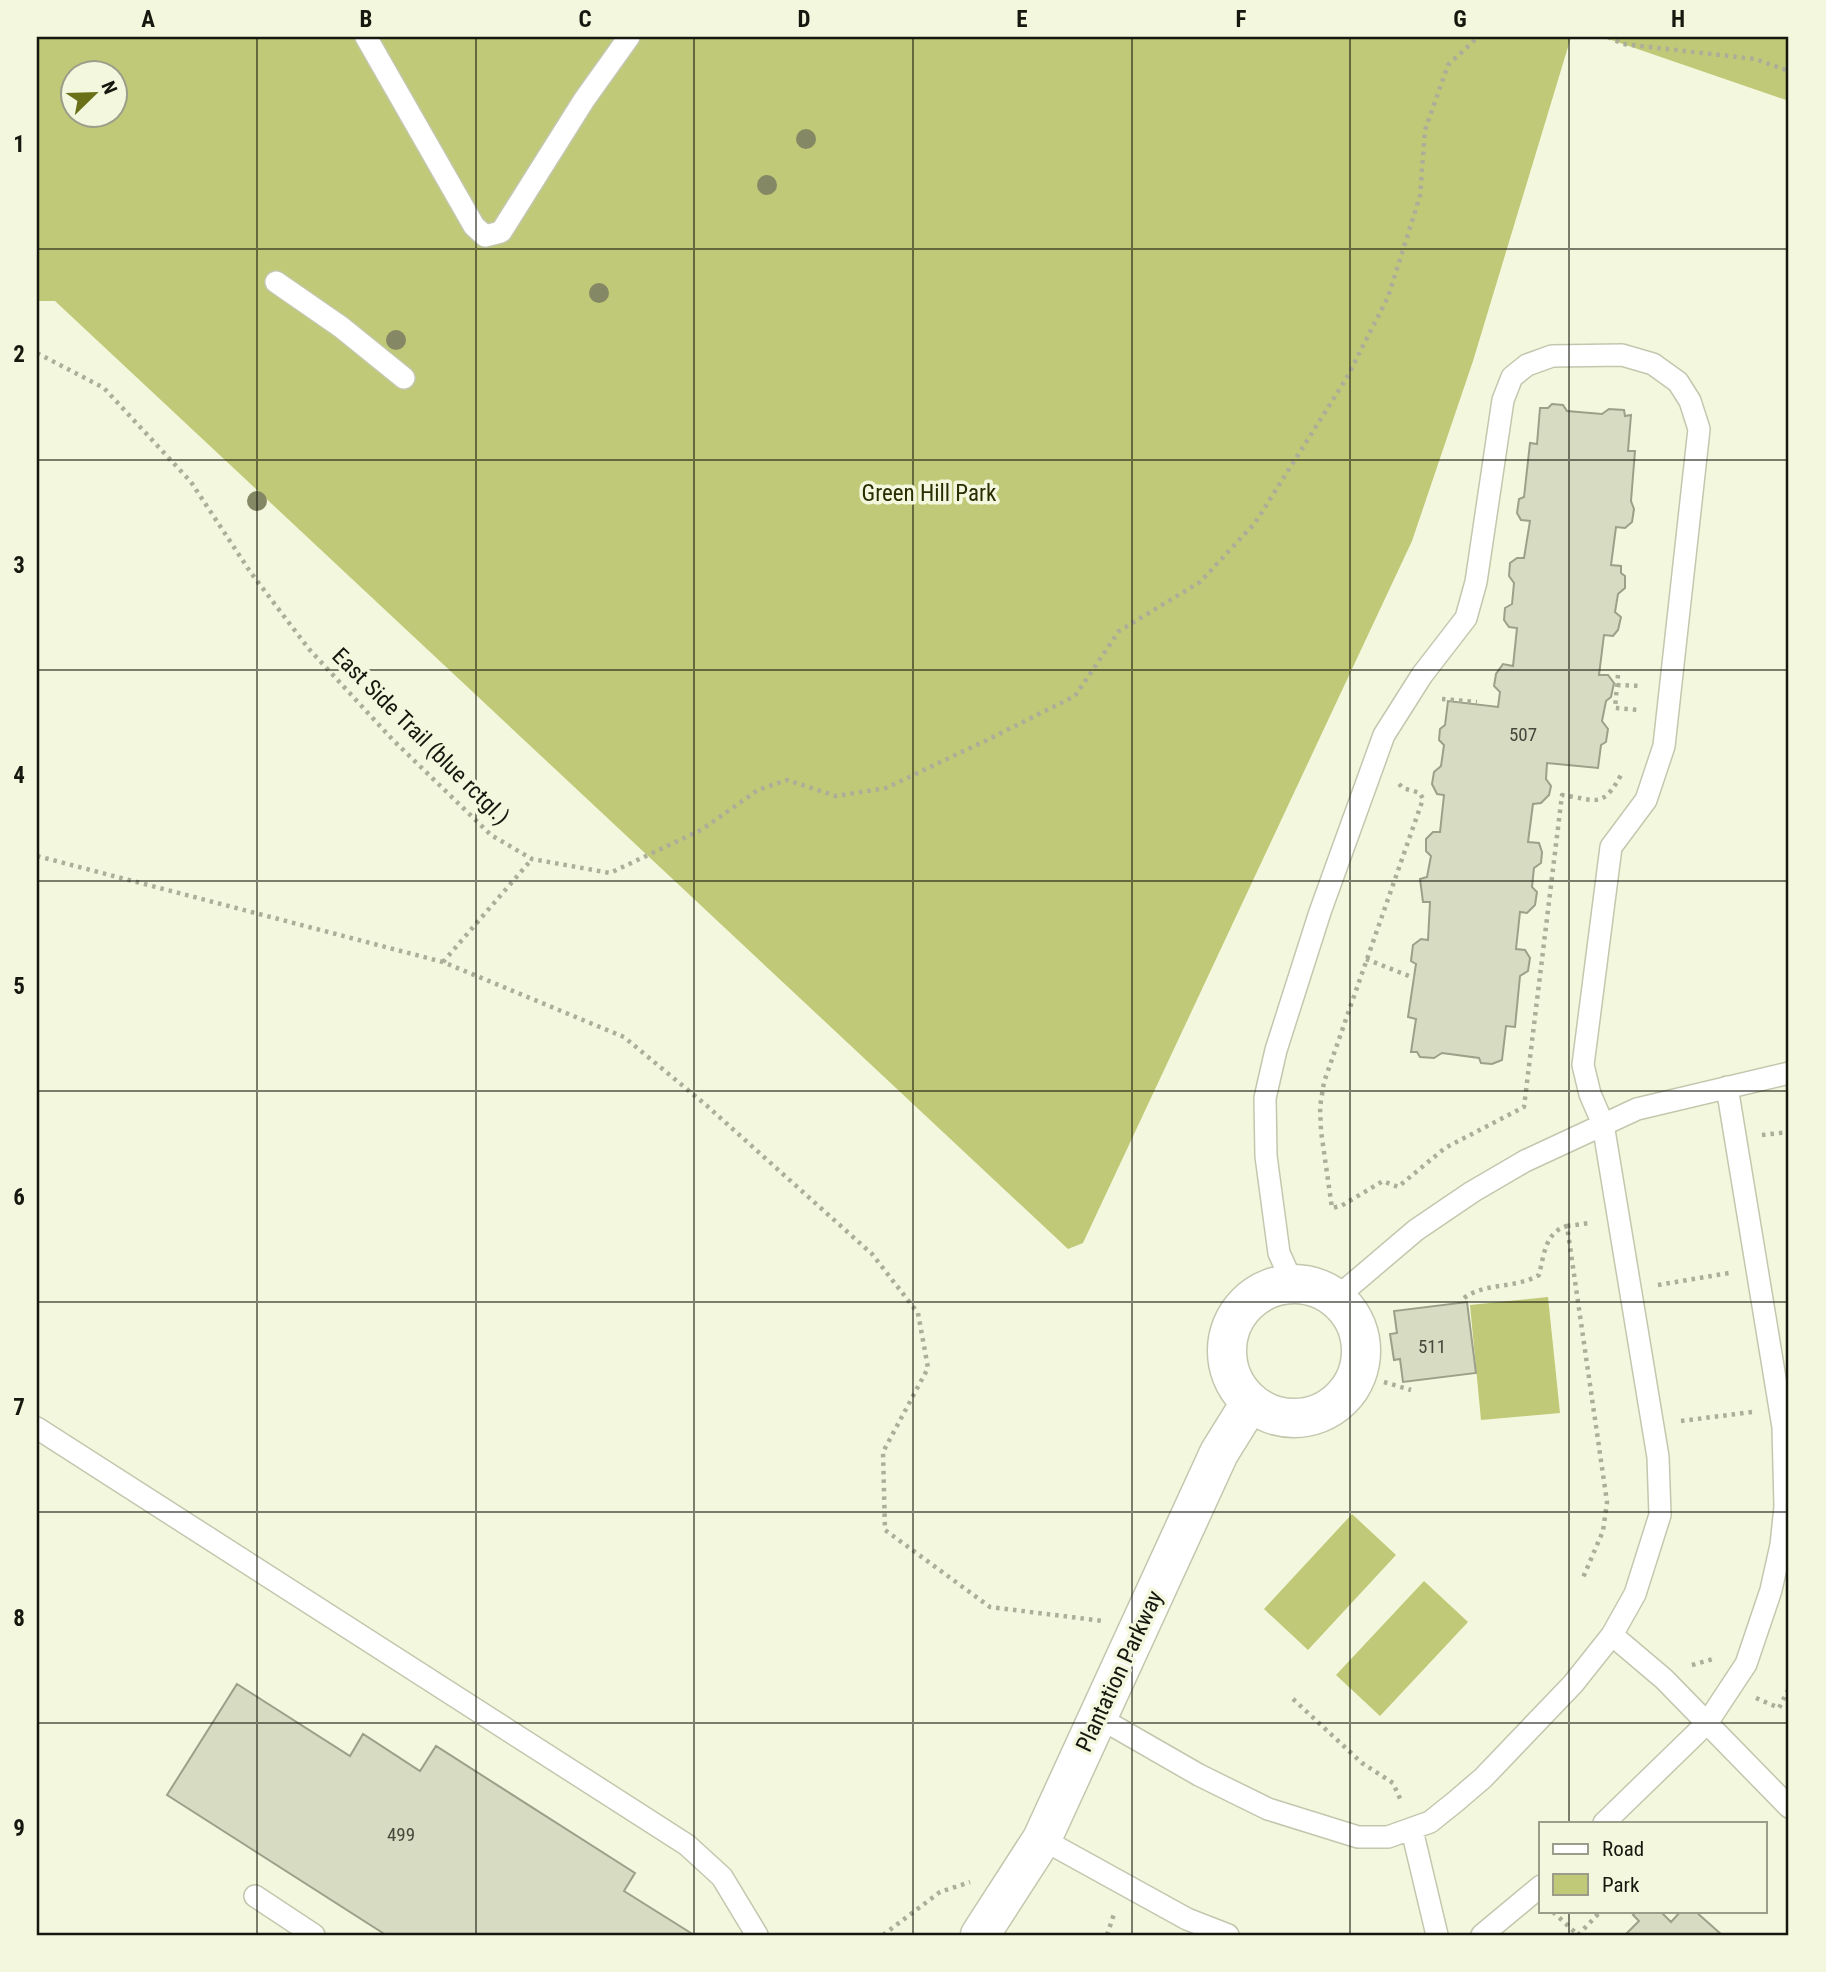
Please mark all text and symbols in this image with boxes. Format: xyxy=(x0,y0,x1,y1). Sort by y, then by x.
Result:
text: A xyxy=(141,6,155,33)
text: B xyxy=(360,6,372,33)
text: C xyxy=(578,6,592,33)
text: D xyxy=(798,6,811,33)
text: E xyxy=(1016,6,1028,33)
text: F xyxy=(1236,6,1247,33)
text: G xyxy=(1453,6,1467,33)
text: H xyxy=(1671,6,1685,33)
north arrow xyxy=(60,60,130,130)
text: N xyxy=(96,78,122,97)
text: 1 xyxy=(13,131,25,158)
text: 2 xyxy=(13,341,25,368)
park label: Green Hill Park xyxy=(862,480,997,507)
text: 3 xyxy=(13,552,25,579)
street label: East Side Trail (blue rctgl.) xyxy=(327,642,515,830)
house number: 507 xyxy=(1509,723,1537,746)
text: 4 xyxy=(13,762,25,789)
text: 5 xyxy=(13,973,25,1000)
text: 6 xyxy=(13,1184,25,1211)
house number: 511 xyxy=(1418,1335,1446,1358)
text: 7 xyxy=(13,1394,25,1421)
street label: Plantation Parkway xyxy=(1070,1586,1169,1756)
text: 8 xyxy=(13,1605,25,1632)
text: 9 xyxy=(13,1815,25,1842)
legend xyxy=(1539,1822,1766,1912)
house number: 499 xyxy=(387,1823,415,1846)
text: Road xyxy=(1602,1837,1644,1861)
text: Park xyxy=(1602,1873,1640,1897)

